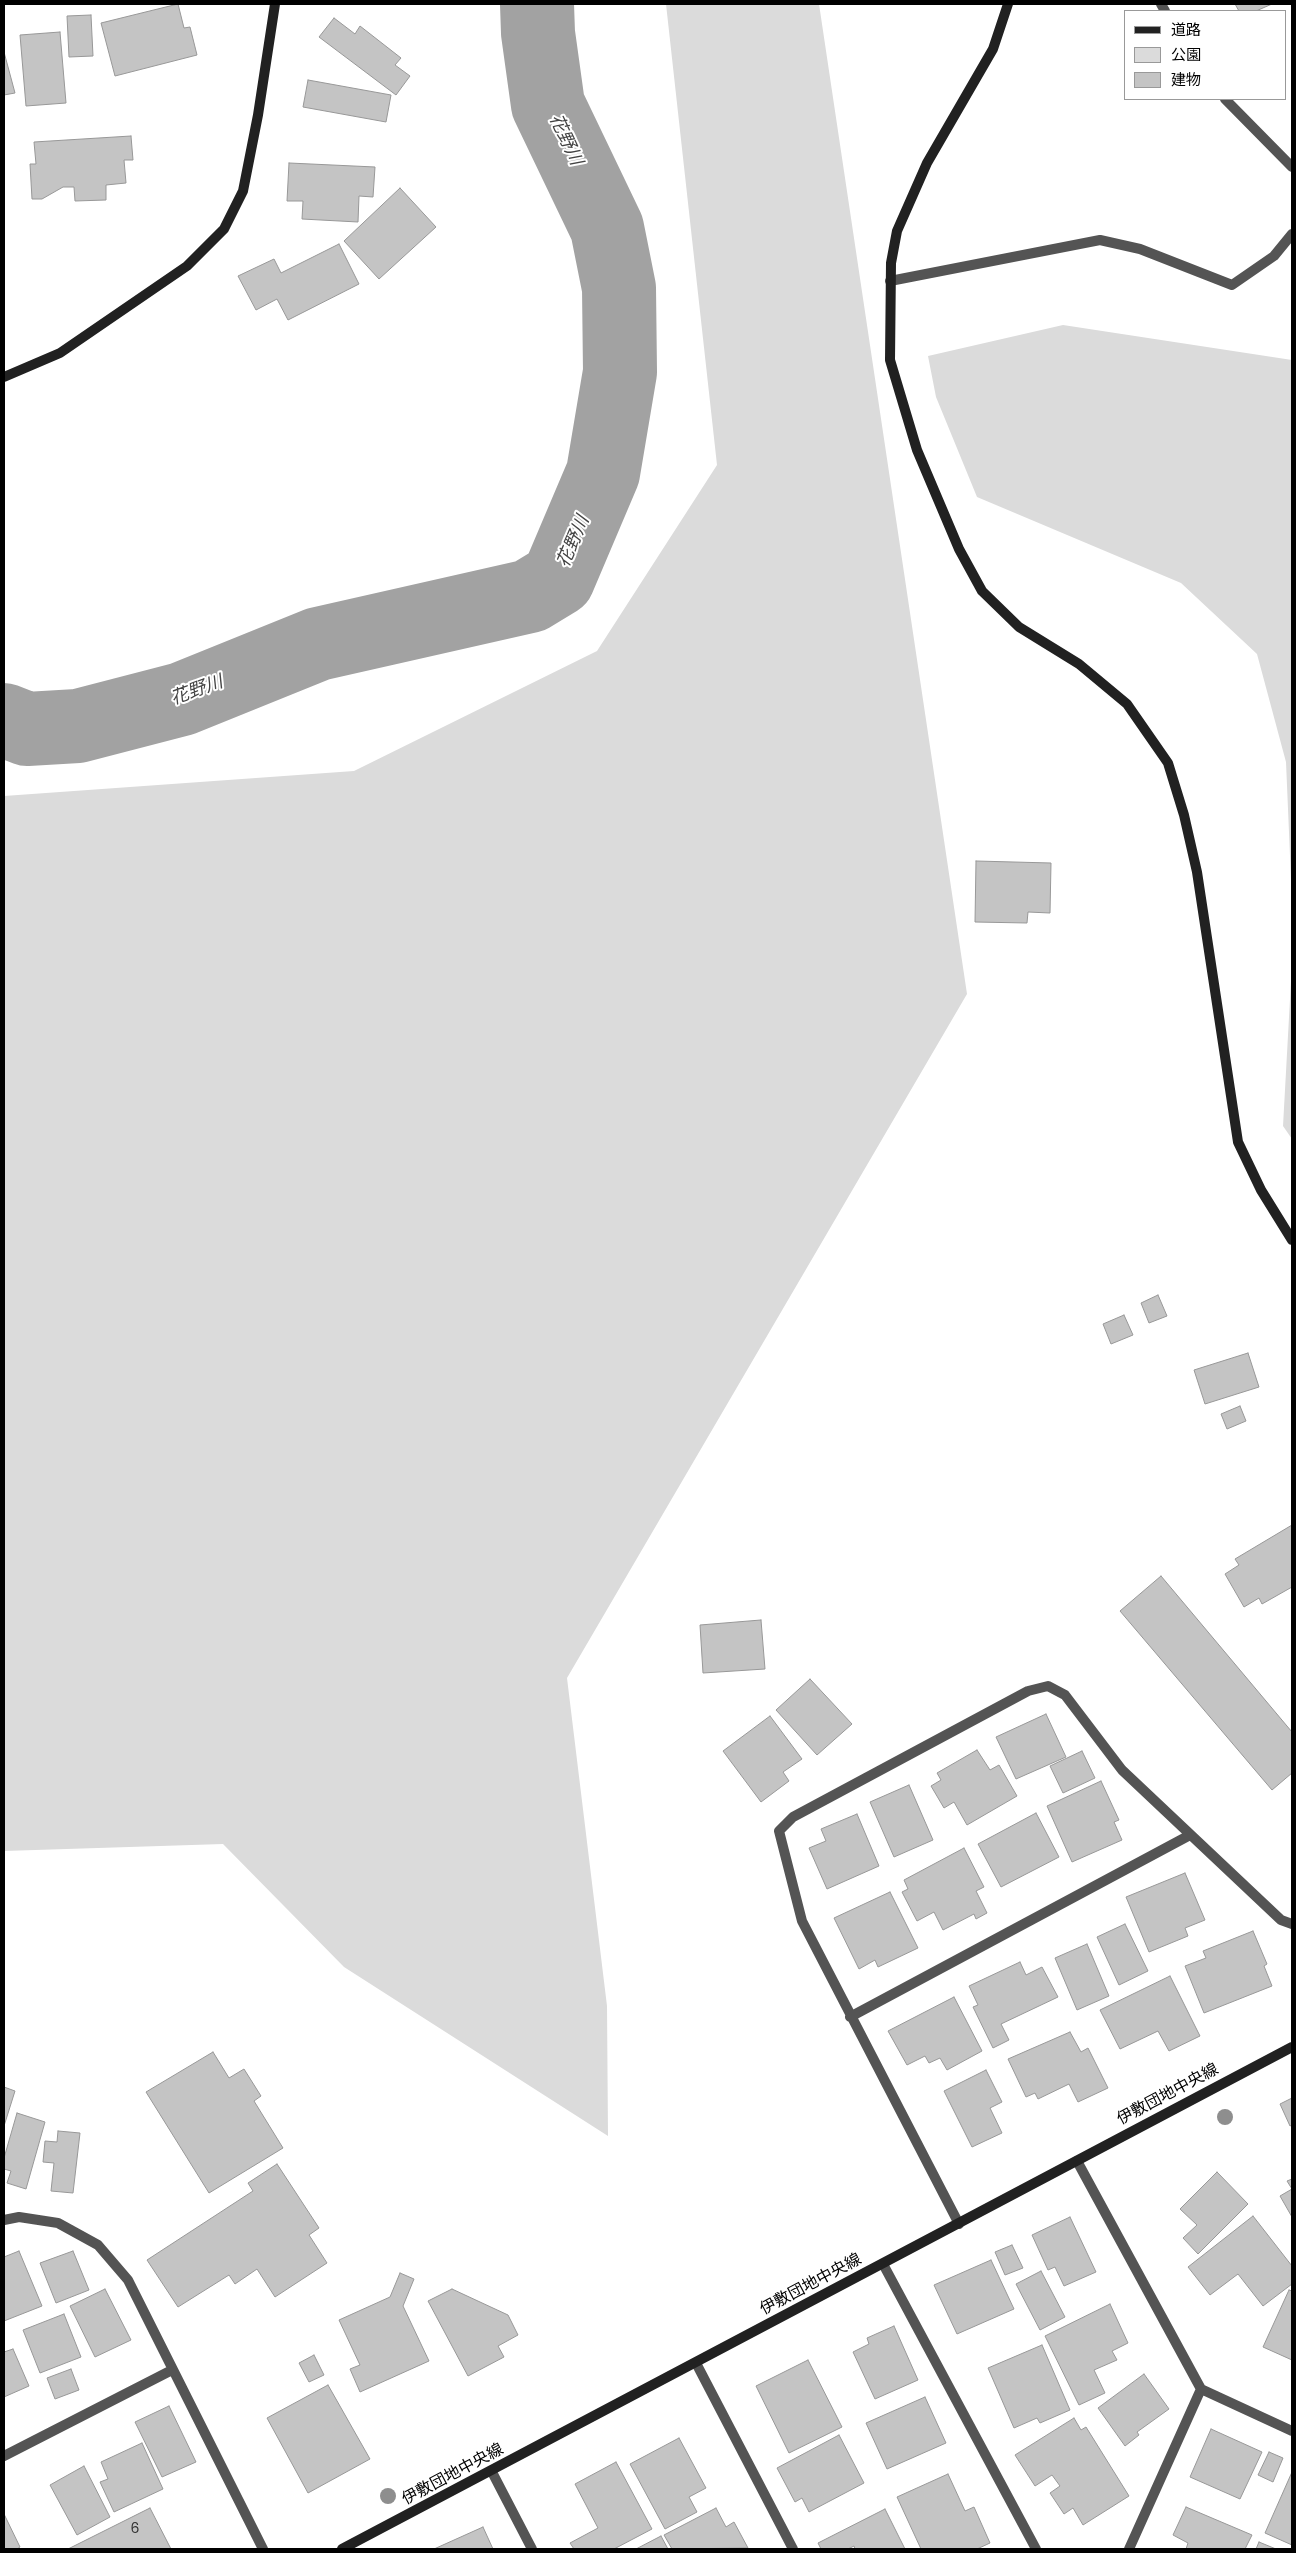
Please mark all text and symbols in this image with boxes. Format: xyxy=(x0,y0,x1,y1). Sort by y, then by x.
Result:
legend xyxy=(1124,10,1286,100)
text: 道路 xyxy=(1171,19,1201,40)
text: 公園 xyxy=(1171,44,1201,65)
text: 建物 xyxy=(1171,69,1201,90)
water label: 花野川 xyxy=(544,111,586,169)
water label: 花野川 xyxy=(554,513,594,571)
water label: 花野川 xyxy=(168,672,226,710)
street label: 伊敷団地中央線 xyxy=(1114,2060,1222,2130)
street label: 伊敷団地中央線 xyxy=(757,2250,865,2320)
street label: 伊敷団地中央線 xyxy=(399,2440,507,2510)
house number: 6 xyxy=(131,2521,139,2537)

